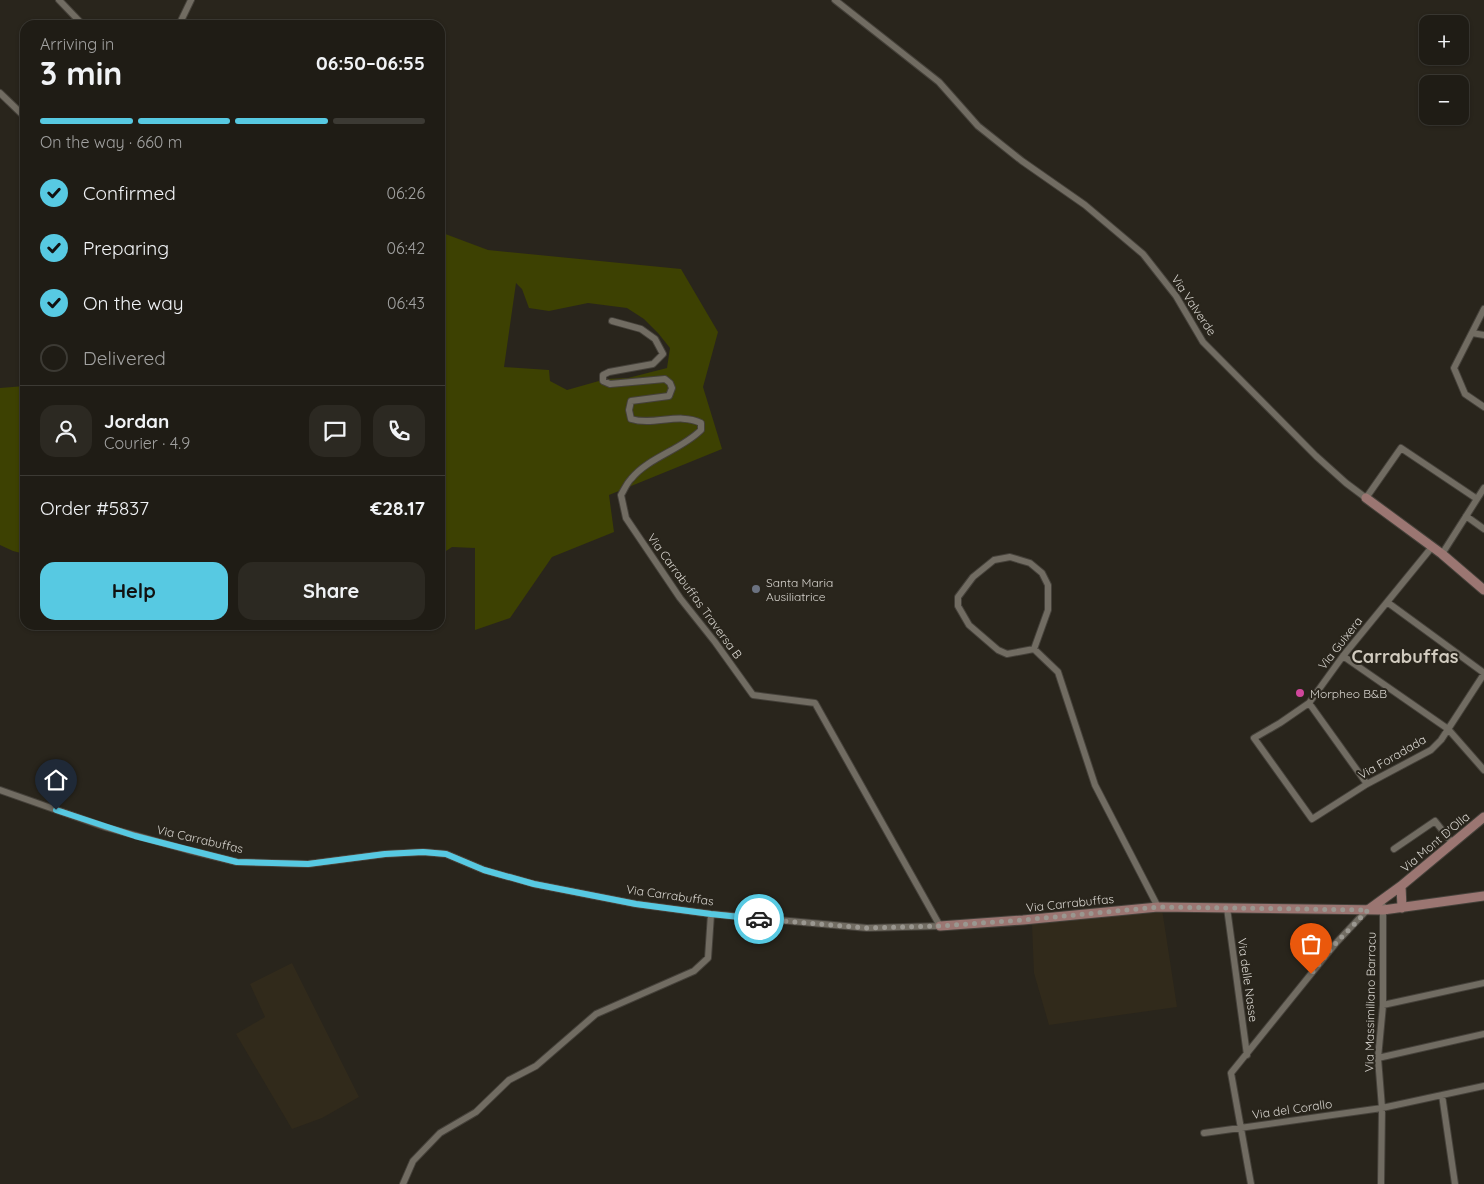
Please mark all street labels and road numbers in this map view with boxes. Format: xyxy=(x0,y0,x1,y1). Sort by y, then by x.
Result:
street label: Via Valverde xyxy=(1168,272,1220,338)
street label: Via Carrabuffas Traversa B xyxy=(644,530,746,662)
street label: Via Guixera xyxy=(1315,614,1365,672)
street label: Via Foradada xyxy=(1355,732,1429,782)
street label: Via Mont D'Olla xyxy=(1397,809,1473,875)
street label: Via Carrabuffas xyxy=(155,822,245,856)
street label: Via Carrabuffas xyxy=(625,881,715,909)
street label: Via Carrabuffas xyxy=(1025,891,1115,915)
street label: Via Massimiliano Barracu xyxy=(1361,932,1379,1072)
street label: Via delle Nasse xyxy=(1235,937,1261,1023)
street label: Via del Corallo xyxy=(1251,1096,1333,1122)

